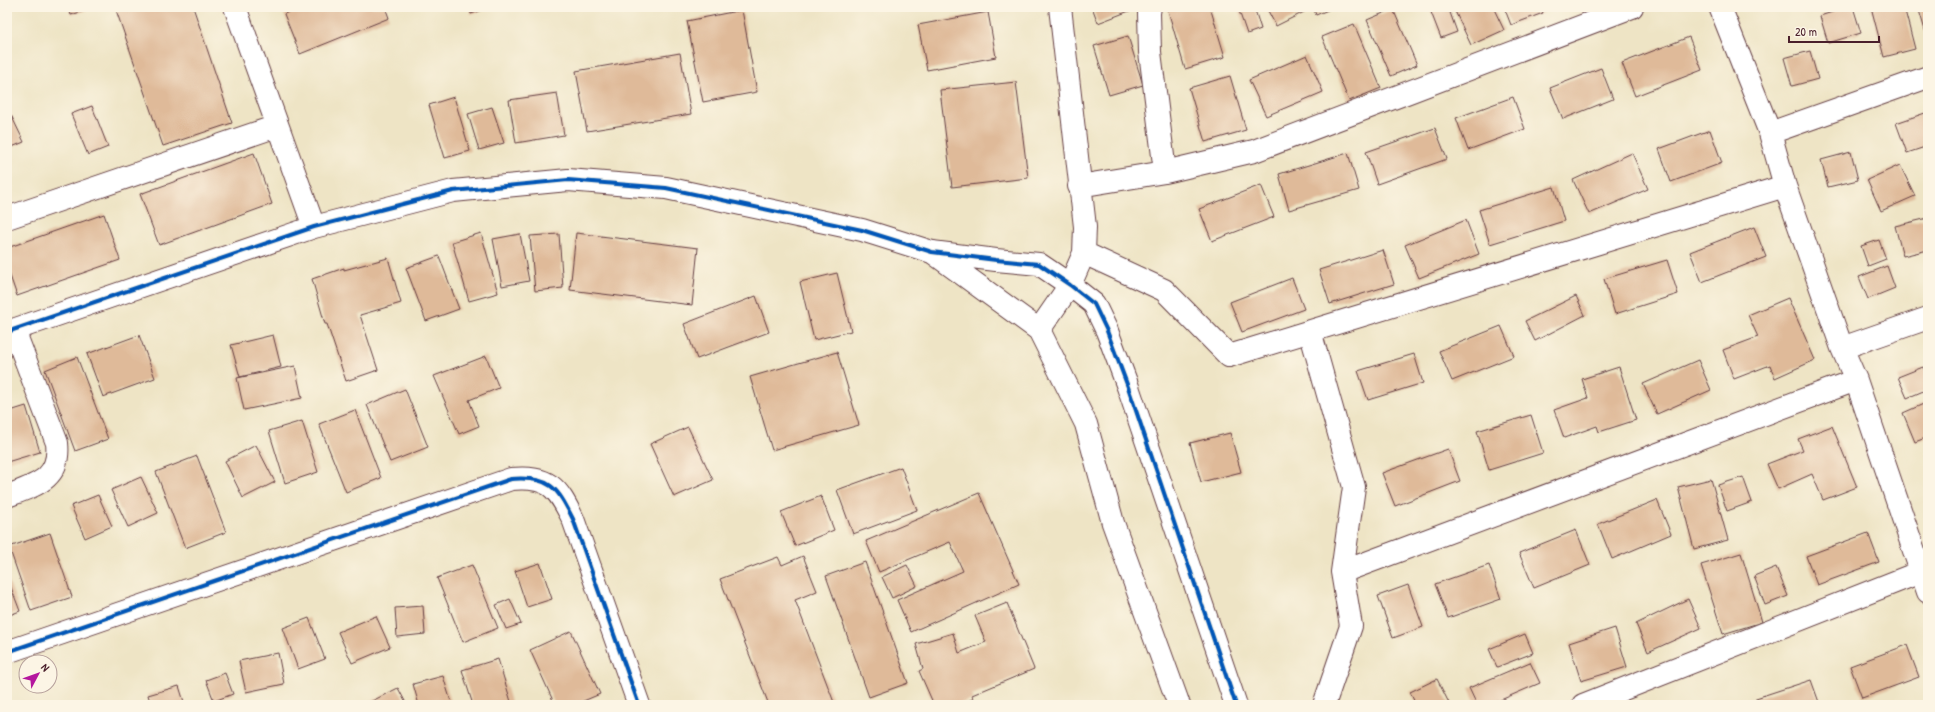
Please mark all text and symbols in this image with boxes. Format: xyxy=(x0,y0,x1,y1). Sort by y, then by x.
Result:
scale bar xyxy=(1789,18,1879,44)
text: 20 m xyxy=(1795,23,1817,40)
north arrow xyxy=(18,654,58,694)
text: N xyxy=(38,661,53,674)

